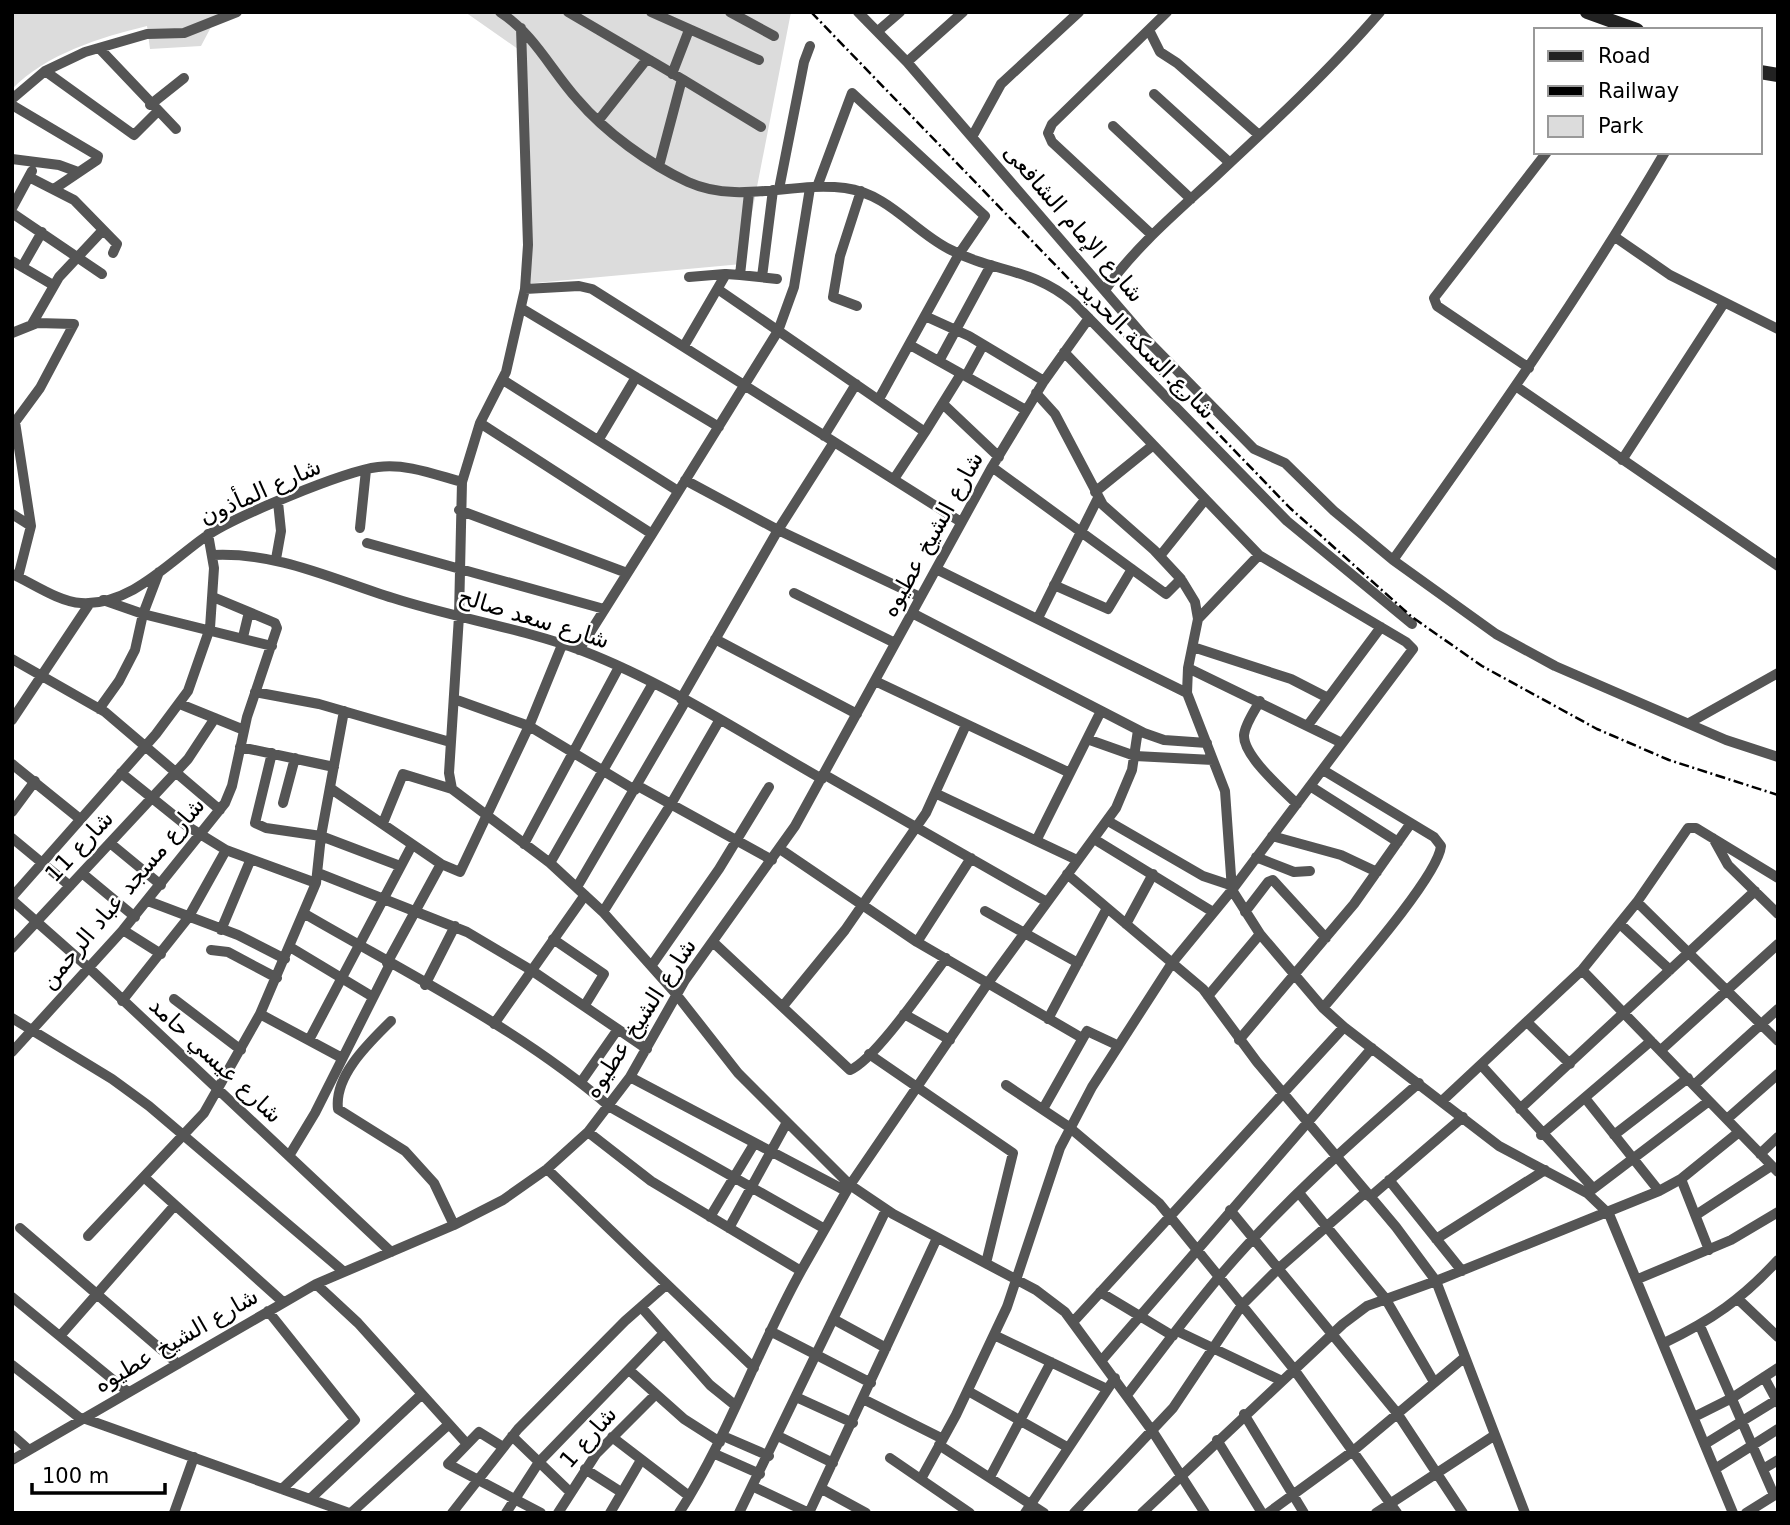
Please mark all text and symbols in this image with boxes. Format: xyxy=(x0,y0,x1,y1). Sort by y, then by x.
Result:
legend xyxy=(1534,28,1762,154)
text: Road xyxy=(1598,44,1651,68)
text: Railway xyxy=(1598,79,1679,103)
text: Park xyxy=(1598,114,1644,138)
street label: شارع الإمام الشافعى xyxy=(998,139,1150,308)
street label: شارع السكة الحديد xyxy=(1072,276,1221,425)
street label: شارع الشيخ عطيوه xyxy=(876,447,989,622)
street label: شارع المأذون xyxy=(194,450,325,530)
street label: شارع سعد صالح xyxy=(455,583,613,654)
street label: شارع مسجد عباد الرحمن xyxy=(34,792,210,995)
street label: شارع 11 xyxy=(40,805,119,888)
street label: شارع الشيخ عطيوه xyxy=(579,933,702,1103)
street label: شارع عيسي حامد xyxy=(144,992,288,1129)
street label: شارع الشيخ عطيوه xyxy=(89,1283,263,1398)
street label: شارع 1 xyxy=(554,1401,623,1474)
scale bar xyxy=(32,1452,164,1496)
text: 100 m xyxy=(42,1464,109,1488)

